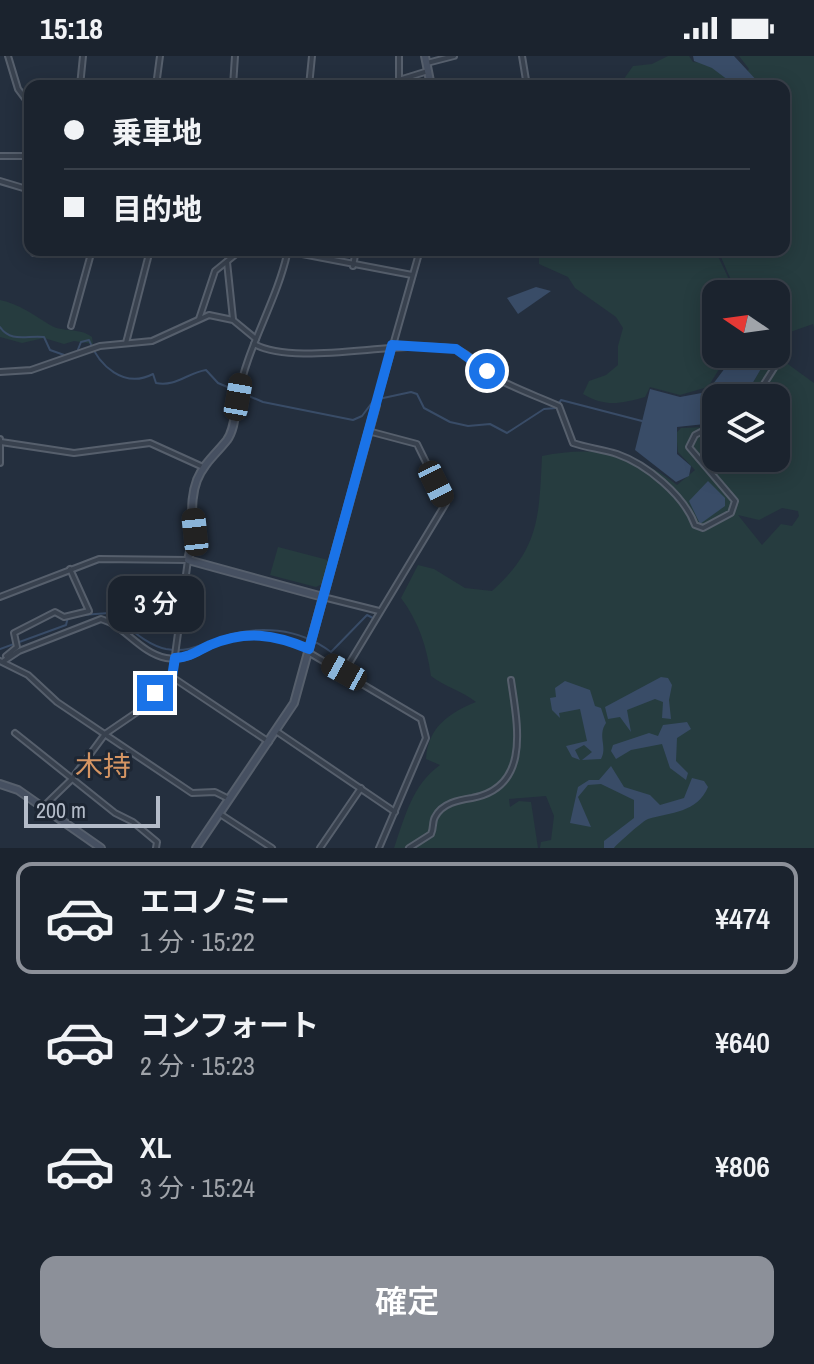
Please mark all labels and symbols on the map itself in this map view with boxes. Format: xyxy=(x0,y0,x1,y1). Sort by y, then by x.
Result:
north arrow xyxy=(702,280,790,368)
route start xyxy=(469,353,505,389)
car xyxy=(222,371,254,423)
car xyxy=(415,457,457,511)
car xyxy=(181,507,209,557)
callout: 3 分 xyxy=(107,577,203,633)
car xyxy=(317,650,371,694)
route end xyxy=(137,675,173,711)
district label: 木持 xyxy=(75,747,131,785)
scale bar xyxy=(24,792,160,828)

